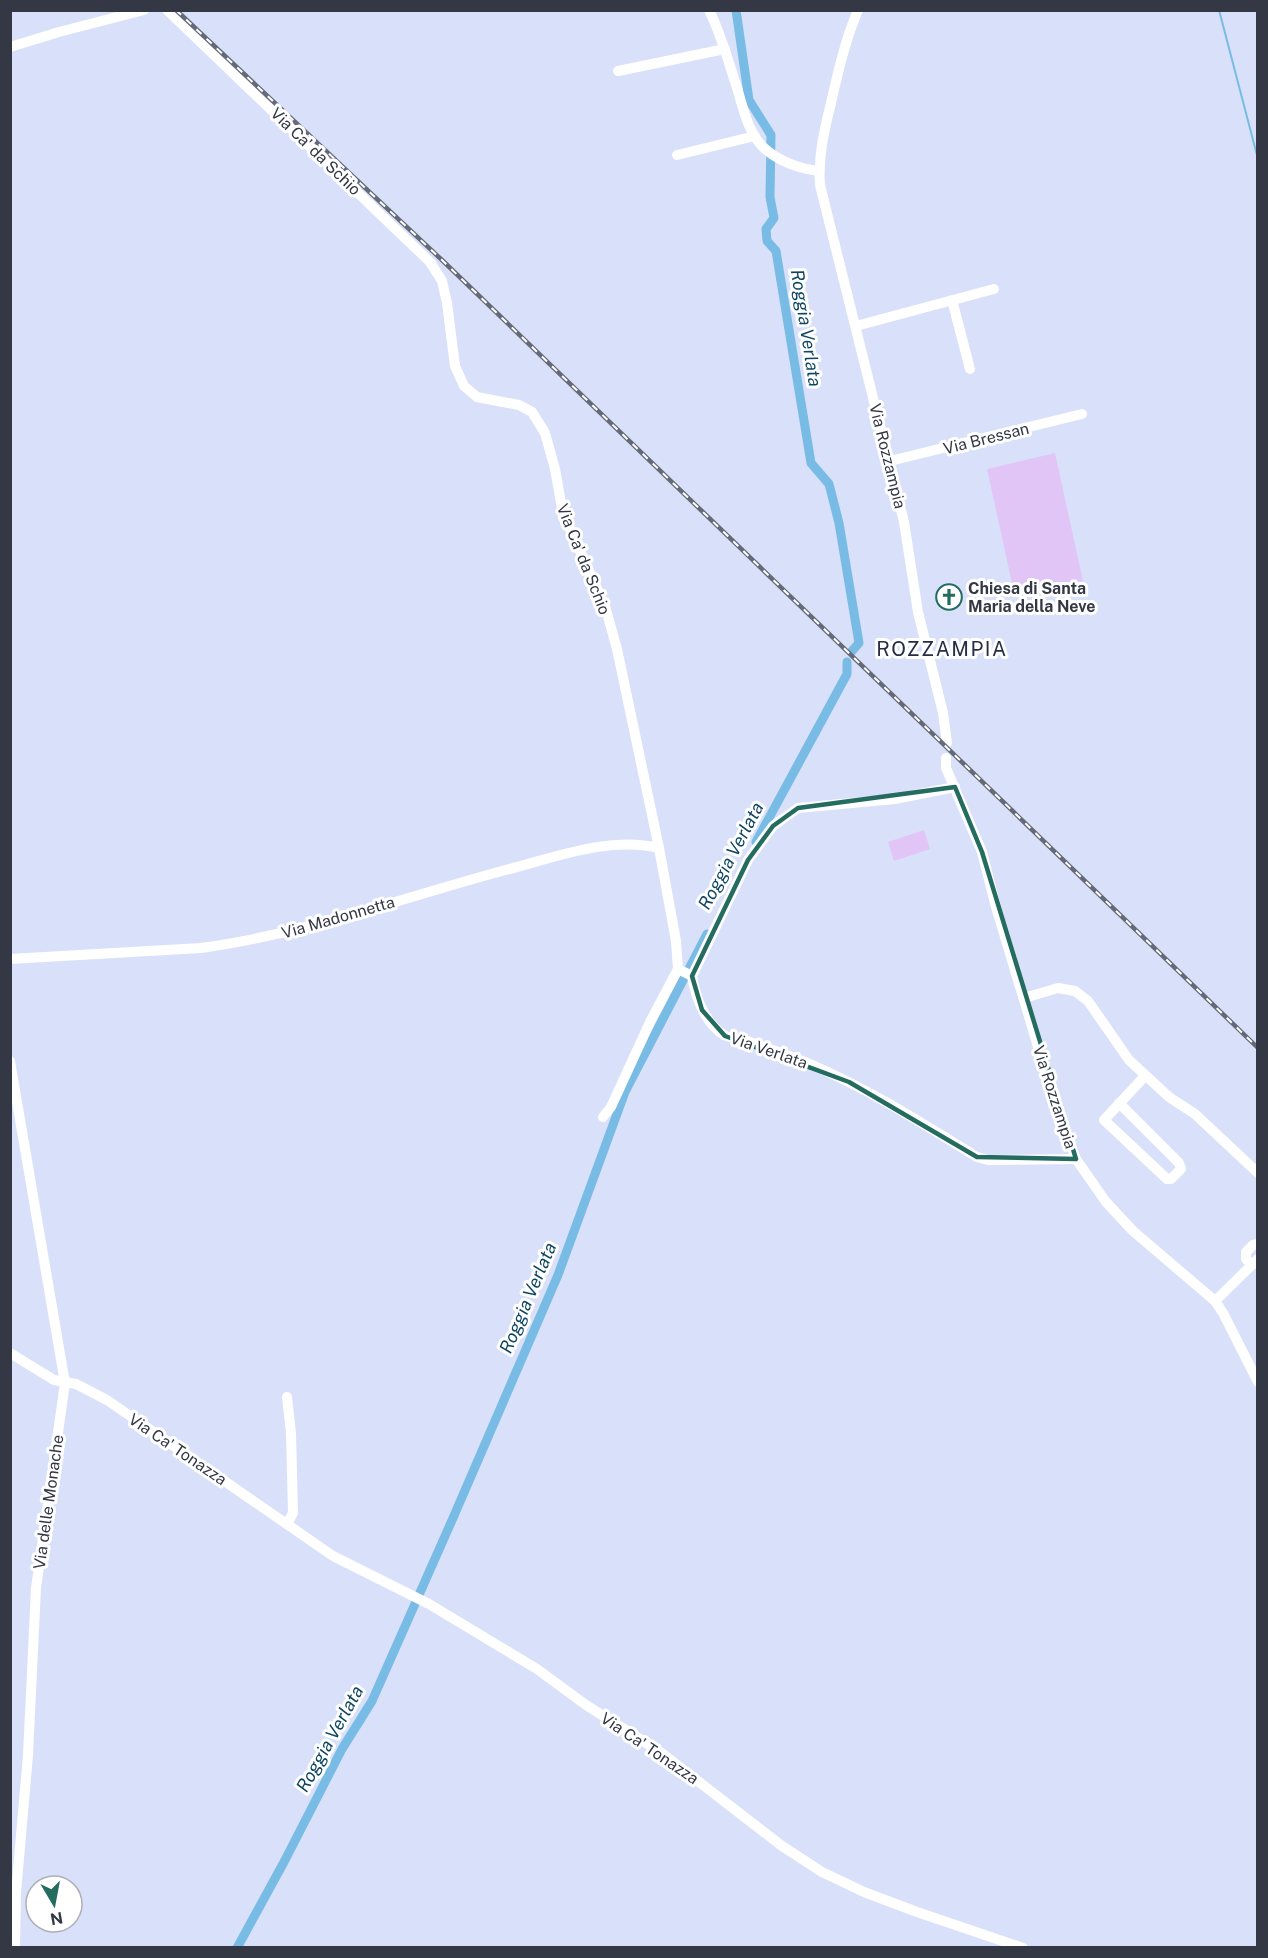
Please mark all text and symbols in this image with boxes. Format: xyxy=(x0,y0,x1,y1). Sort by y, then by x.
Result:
street label: Via Ca' da Schio xyxy=(267,104,365,199)
water label: Roggia Verlata xyxy=(787,268,826,388)
street label: Via Rozzampia xyxy=(865,402,910,511)
street label: Via Bressan xyxy=(941,419,1031,458)
street label: Via Ca' da Schio xyxy=(553,501,614,617)
place label: Chiesa di Santa Maria della Neve xyxy=(968,579,1096,616)
church icon: Chiesa di Santa Maria della Neve xyxy=(934,582,964,612)
district label: ROZZAMPIA xyxy=(876,637,1008,661)
water label: Roggia Verlata xyxy=(694,799,768,913)
street label: Via Madonnetta xyxy=(279,892,397,943)
street label: Via Verlata xyxy=(728,1028,810,1073)
street label: Via Rozzampia xyxy=(1029,1043,1080,1151)
water label: Roggia Verlata xyxy=(495,1239,560,1356)
street label: Via Ca' Tonazza xyxy=(125,1410,230,1489)
street label: Via delle Monache xyxy=(30,1434,67,1571)
water label: Roggia Verlata xyxy=(292,1682,367,1796)
street label: Via Ca' Tonazza xyxy=(597,1709,702,1788)
north arrow xyxy=(24,1874,84,1934)
text: N xyxy=(49,1908,64,1929)

